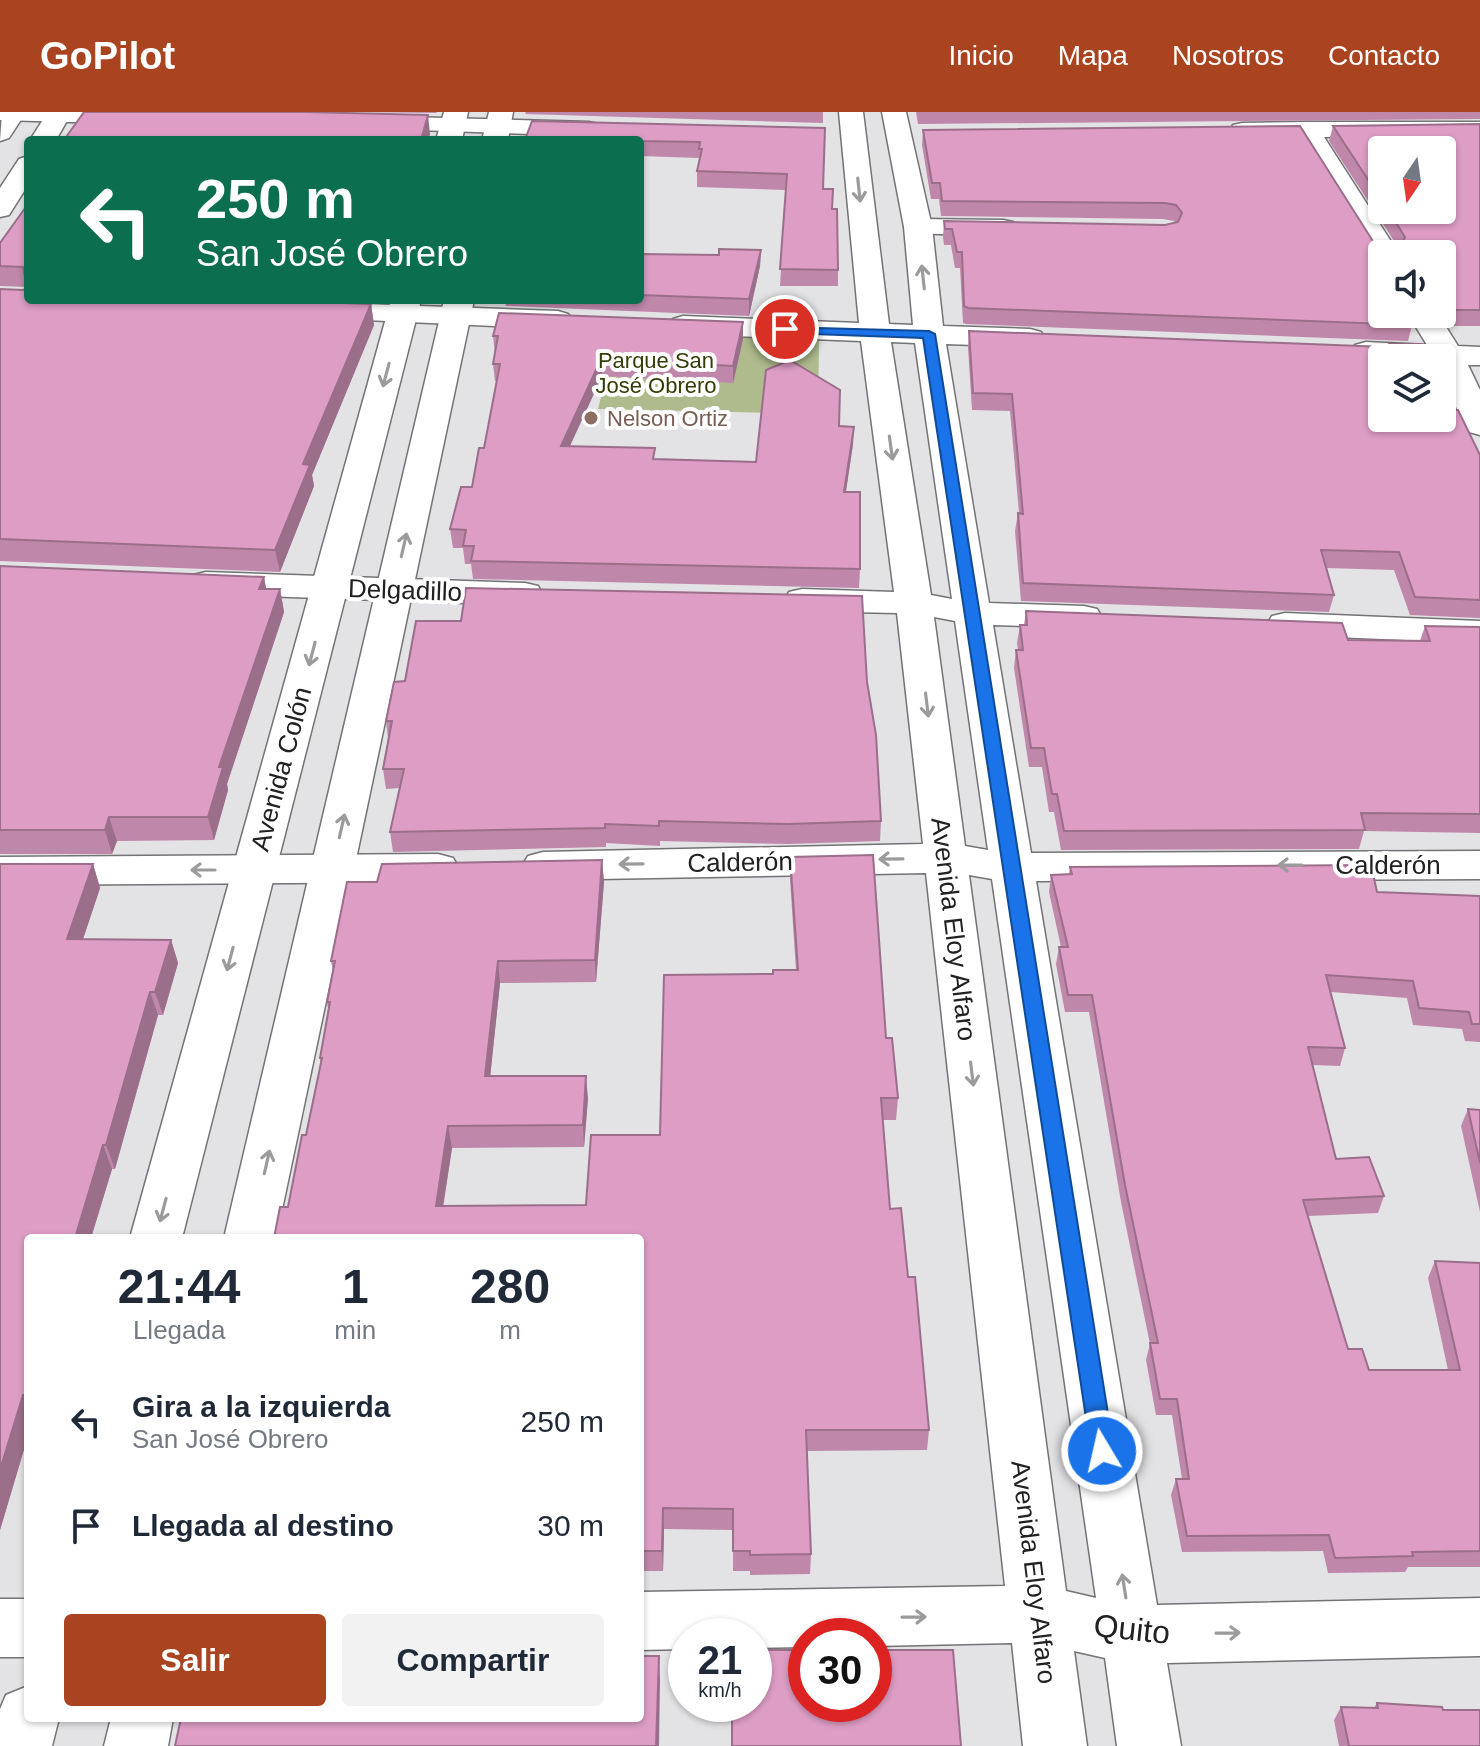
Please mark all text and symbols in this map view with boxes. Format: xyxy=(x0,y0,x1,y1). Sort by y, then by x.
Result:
text: GoPilot xyxy=(40,35,175,77)
text: Inicio xyxy=(948,40,1014,71)
text: Mapa xyxy=(1058,40,1128,71)
text: Nosotros xyxy=(1172,40,1284,71)
text: Contacto xyxy=(1328,40,1440,71)
north arrow xyxy=(1368,136,1456,224)
map controls xyxy=(1368,136,1456,432)
text: 250 m xyxy=(196,167,355,230)
icon: left xyxy=(64,168,168,272)
one-way arrow xyxy=(852,176,867,202)
text: San José Obrero xyxy=(196,233,468,274)
button: sound xyxy=(1368,240,1456,328)
one-way arrow xyxy=(915,264,930,291)
pin xyxy=(751,295,819,363)
icon: arrive xyxy=(763,307,807,351)
button: layers xyxy=(1368,344,1456,432)
park label: Parque San José Obrero xyxy=(595,348,717,398)
one-way arrow xyxy=(378,362,393,388)
place label: Nelson Ortiz xyxy=(607,406,728,431)
marker: Nelson Ortiz xyxy=(582,409,600,427)
one-way arrow xyxy=(884,434,899,460)
one-way arrow xyxy=(397,533,412,558)
street label: Delgadillo xyxy=(347,573,463,607)
one-way arrow xyxy=(304,640,319,666)
street label: Avenida Colón xyxy=(245,684,317,854)
one-way arrow xyxy=(920,692,935,717)
one-way arrow xyxy=(335,814,350,839)
street label: Avenida Eloy Alfaro xyxy=(925,816,983,1042)
street label: Calderón xyxy=(687,846,793,878)
street label: Calderón xyxy=(1335,850,1441,880)
one-way arrow xyxy=(878,851,905,867)
one-way arrow xyxy=(618,856,645,872)
one-way arrow xyxy=(1277,857,1304,873)
one-way arrow xyxy=(190,862,217,878)
one-way arrow xyxy=(222,945,237,971)
one-way arrow xyxy=(965,1060,980,1087)
one-way arrow xyxy=(260,1150,275,1175)
one-way arrow xyxy=(155,1197,170,1223)
text: 21:44 xyxy=(118,1260,241,1313)
text: 1 xyxy=(342,1260,369,1313)
text: 280 xyxy=(470,1260,550,1313)
text: Llegada xyxy=(133,1315,225,1345)
text: min xyxy=(334,1315,376,1345)
text: m xyxy=(499,1315,521,1345)
text: Gira a la izquierda xyxy=(132,1390,390,1423)
icon: left xyxy=(64,1400,108,1444)
text: 250 m xyxy=(521,1405,604,1438)
position arrow xyxy=(1060,1409,1144,1493)
text: San José Obrero xyxy=(132,1424,329,1454)
street label: Avenida Eloy Alfaro xyxy=(1005,1459,1063,1685)
icon: arrive xyxy=(64,1504,108,1548)
text: Llegada al destino xyxy=(132,1509,394,1542)
text: 30 m xyxy=(537,1509,604,1542)
one-way arrow xyxy=(1115,1574,1130,1599)
street label: Quito xyxy=(1092,1607,1172,1651)
one-way arrow xyxy=(900,1609,927,1624)
button: Salir xyxy=(64,1614,326,1706)
button: Compartir xyxy=(342,1614,604,1706)
speed limit sign: 30 xyxy=(788,1618,892,1722)
one-way arrow xyxy=(1214,1625,1241,1641)
text: 21 xyxy=(698,1638,742,1682)
text: km/h xyxy=(698,1679,742,1701)

